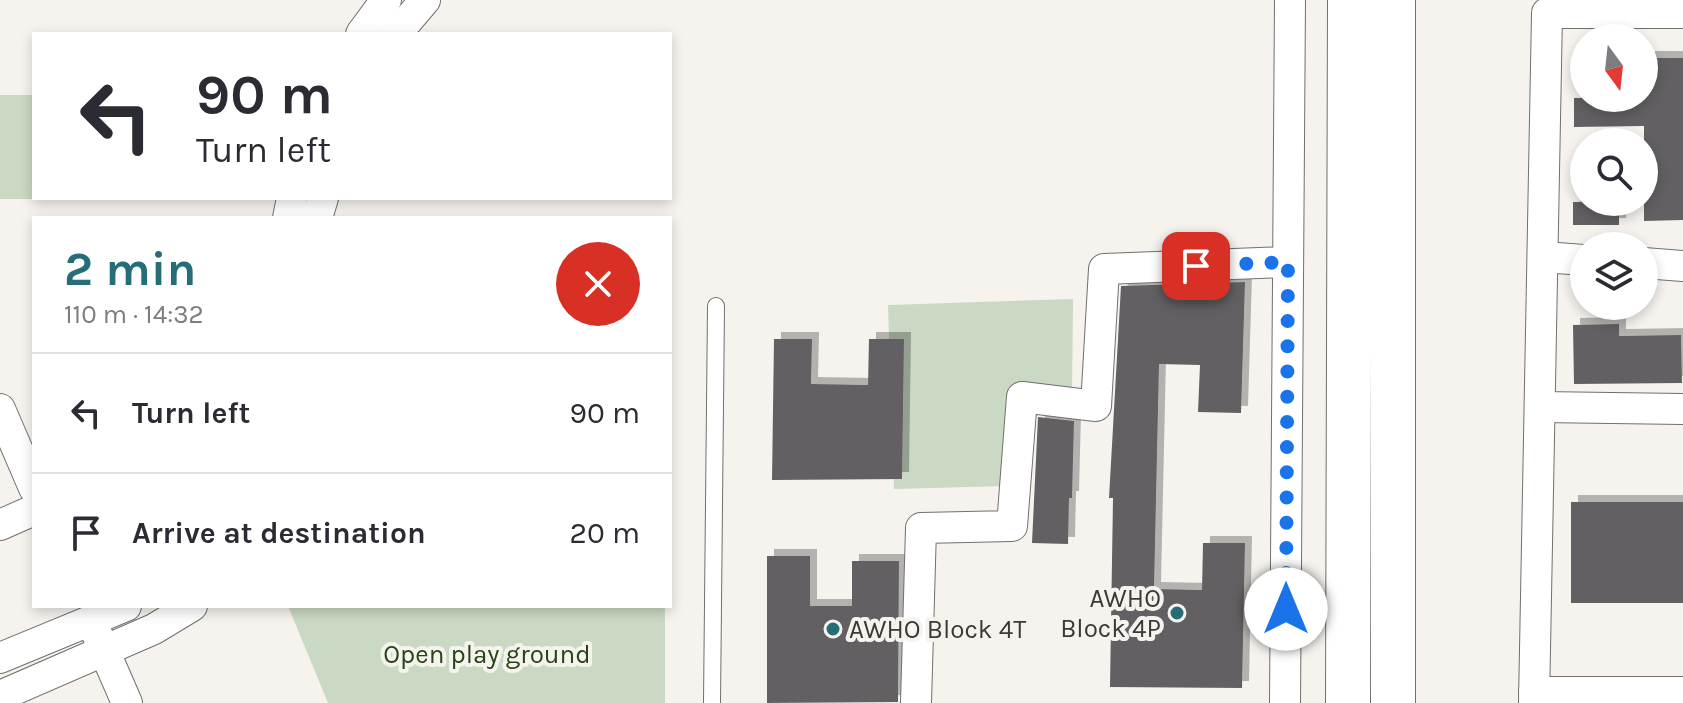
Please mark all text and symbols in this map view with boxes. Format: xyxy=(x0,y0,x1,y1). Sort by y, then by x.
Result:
north arrow xyxy=(1570,24,1658,112)
map controls xyxy=(1570,24,1658,320)
text: 90 m xyxy=(196,62,333,127)
icon: left xyxy=(64,64,168,168)
button: search xyxy=(1570,128,1658,216)
text: Turn left xyxy=(196,129,331,171)
pin xyxy=(1162,232,1230,300)
button: layers xyxy=(1570,232,1658,320)
text: 2 min xyxy=(64,241,196,297)
button: close xyxy=(556,242,640,326)
icon: arrive xyxy=(1174,244,1218,288)
text: 110 m · 14:32 xyxy=(64,299,204,330)
icon: left xyxy=(64,391,108,435)
text: Turn left xyxy=(132,395,250,431)
text: 90 m xyxy=(570,395,640,431)
icon: arrive xyxy=(64,511,108,555)
text: Arrive at destination xyxy=(132,515,426,551)
text: 20 m xyxy=(570,515,640,551)
position arrow xyxy=(1244,567,1328,651)
place label: AWHO Block 4P xyxy=(1060,583,1161,644)
marker: AWHO Block 4P xyxy=(1168,604,1186,622)
place label: AWHO Block 4T xyxy=(849,614,1026,645)
marker: AWHO Block 4T xyxy=(824,620,842,638)
park label: Open play ground xyxy=(383,639,591,670)

